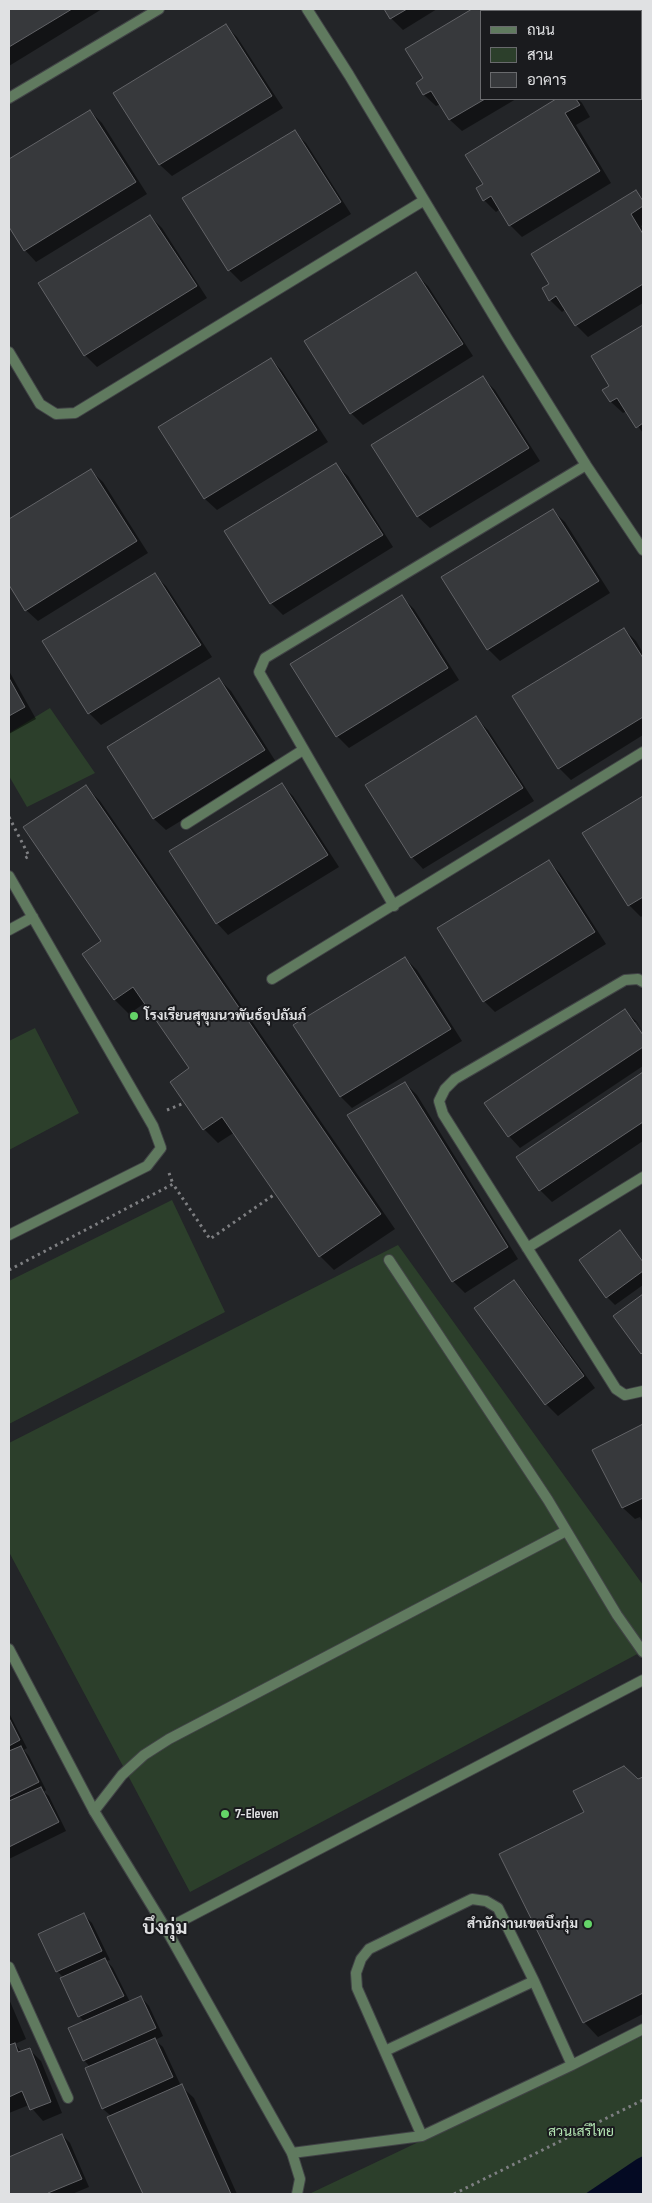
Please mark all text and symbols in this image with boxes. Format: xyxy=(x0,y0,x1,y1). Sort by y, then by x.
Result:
legend xyxy=(480,10,642,100)
text: ถนน xyxy=(527,21,555,40)
text: สวน xyxy=(527,46,553,65)
text: อาคาร xyxy=(527,71,567,90)
place label: โรงเรียนสุขุมนวพันธ์อุปถัมภ์ xyxy=(144,1008,306,1024)
marker: โรงเรียนสุขุมนวพันธ์อุปถัมภ์ xyxy=(128,1010,140,1022)
place label: 7-Eleven xyxy=(235,1806,278,1822)
marker: 7-Eleven xyxy=(219,1808,231,1820)
place label: สำนักงานเขตบึงกุ่ม xyxy=(467,1916,578,1932)
district label: บึงกุ่ม xyxy=(143,1918,187,1940)
marker: สำนักงานเขตบึงกุ่ม xyxy=(582,1918,594,1930)
park label: สวนเสรีไทย xyxy=(548,2124,614,2140)

